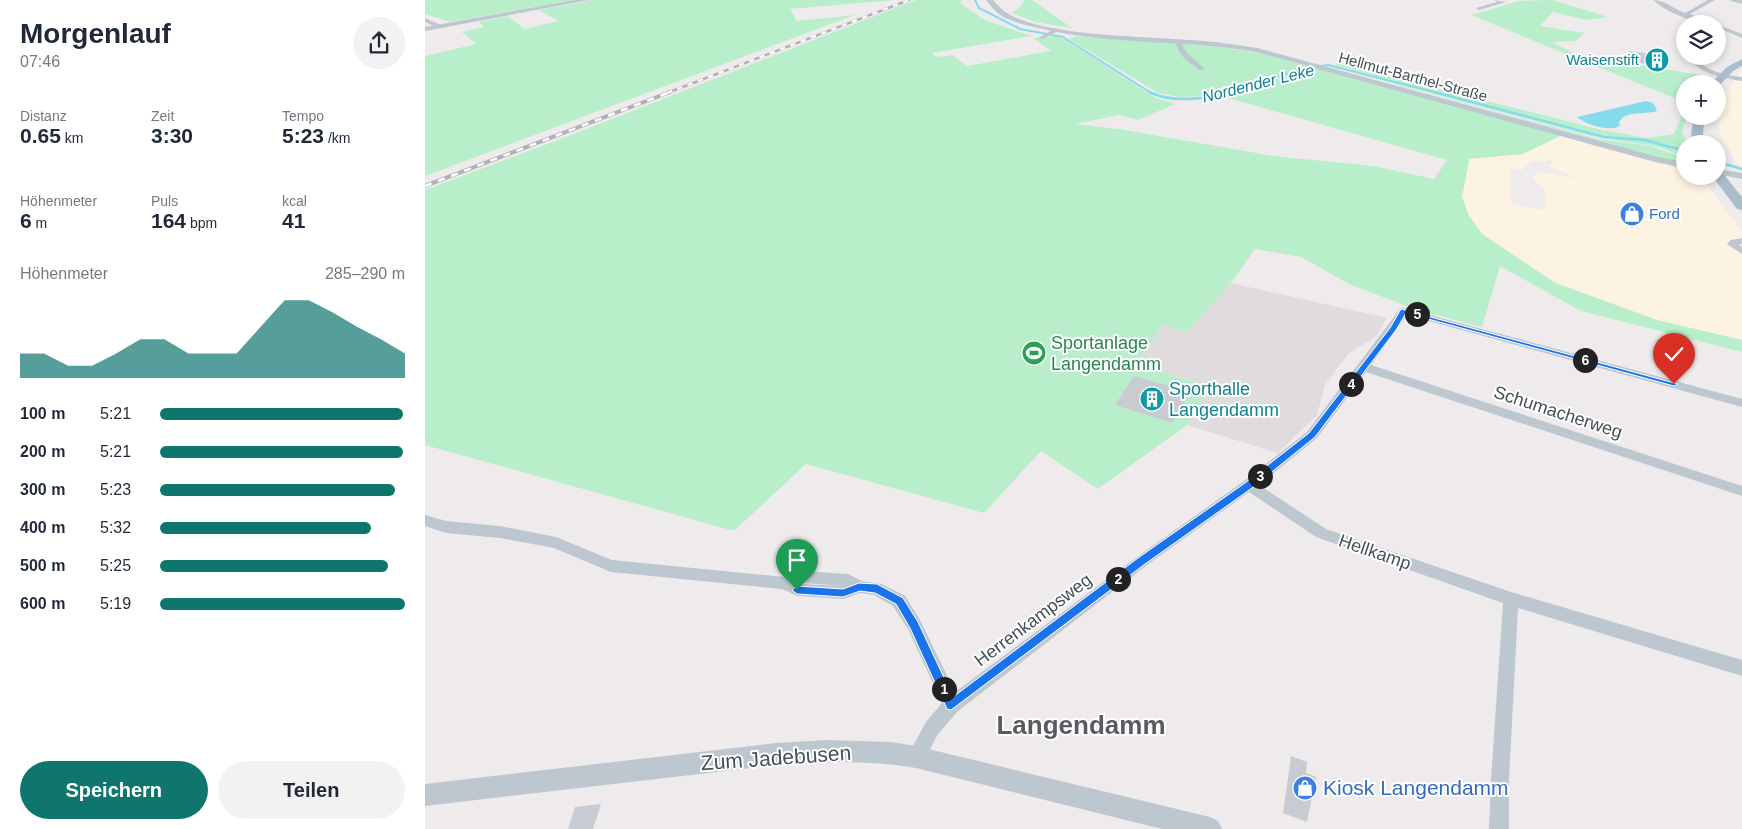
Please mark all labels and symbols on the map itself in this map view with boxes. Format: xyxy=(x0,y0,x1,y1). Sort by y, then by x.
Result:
building icon: Waisenstift xyxy=(1644,47,1670,73)
street label: Hellmut-Barthel-Straße xyxy=(1337,48,1489,105)
place label: Waisenstift xyxy=(1566,51,1640,68)
water label: Nordender Leke xyxy=(1200,61,1316,106)
shop icon: Ford xyxy=(1619,201,1645,227)
place label: Ford xyxy=(1649,205,1680,222)
pin: 5 xyxy=(1405,302,1429,326)
place label: Sportanlage Langendamm xyxy=(1051,333,1161,374)
pin xyxy=(1653,333,1695,384)
sports icon: Sportanlage Langendamm xyxy=(1021,340,1047,366)
pin: 6 xyxy=(1573,348,1597,372)
pin: 4 xyxy=(1339,372,1363,396)
place label: Sporthalle Langendamm xyxy=(1169,379,1279,420)
street label: Schumacherweg xyxy=(1491,382,1625,442)
building icon: Sporthalle Langendamm xyxy=(1139,386,1165,412)
pin: 3 xyxy=(1247,464,1273,488)
street label: Hellkamp xyxy=(1336,530,1414,574)
pin xyxy=(776,539,818,590)
pin: 2 xyxy=(1105,566,1131,592)
street label: Herrenkampsweg xyxy=(971,570,1095,670)
pin: 1 xyxy=(931,676,957,702)
district label: Langendamm xyxy=(996,710,1166,740)
street label: Zum Jadebusen xyxy=(700,741,852,774)
shop icon: Kiosk Langendamm xyxy=(1292,775,1318,801)
place label: Kiosk Langendamm xyxy=(1323,776,1509,799)

